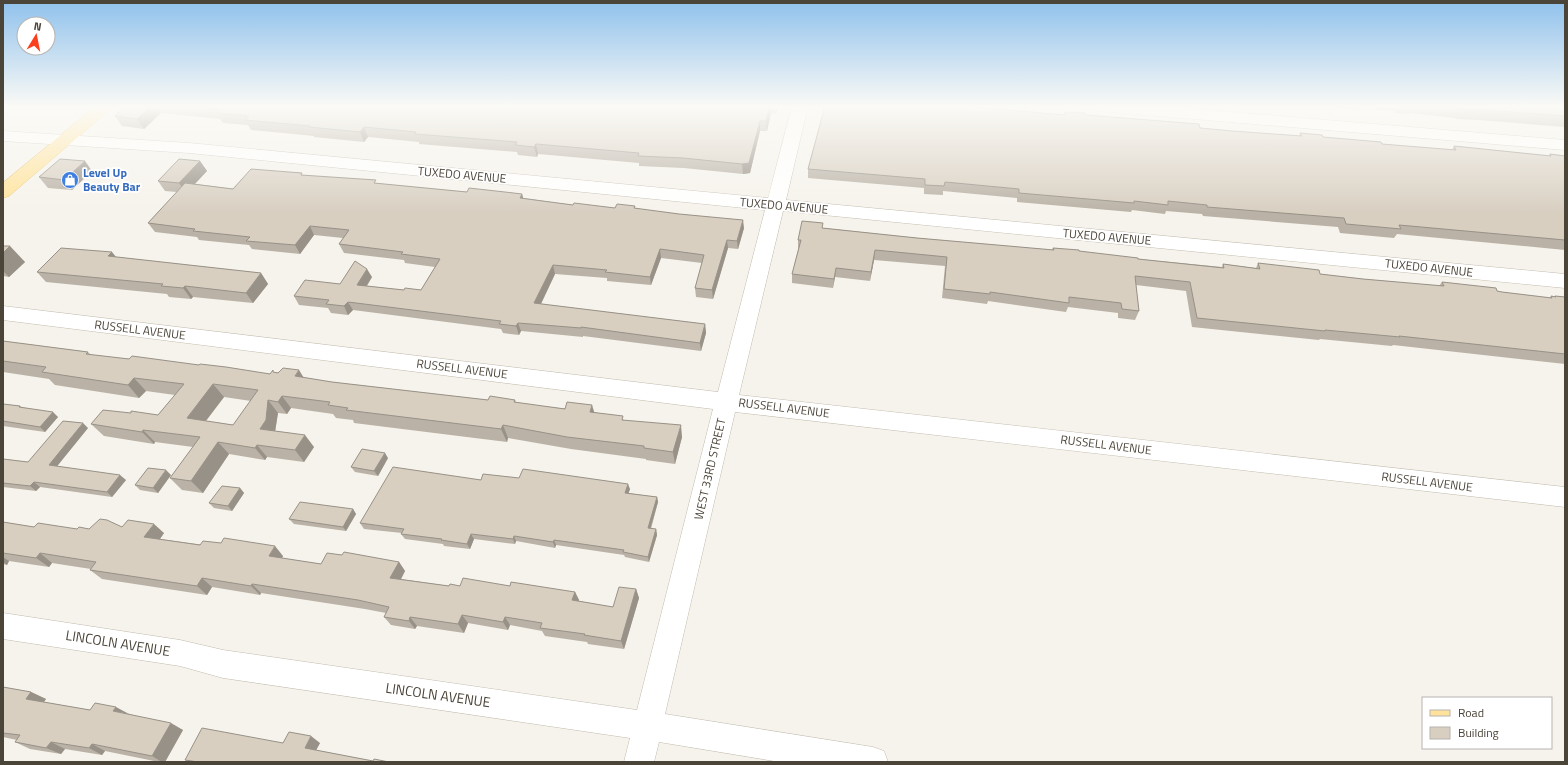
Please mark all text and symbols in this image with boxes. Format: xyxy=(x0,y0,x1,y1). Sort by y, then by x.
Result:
north arrow xyxy=(16,16,56,56)
text: N xyxy=(33,18,43,35)
street label: TUXEDO AVENUE xyxy=(417,161,507,188)
place label: Level Up Beauty Bar xyxy=(83,163,141,196)
shop icon: Level Up Beauty Bar xyxy=(60,170,80,190)
street label: TUXEDO AVENUE xyxy=(739,192,829,219)
street label: TUXEDO AVENUE xyxy=(1062,223,1152,250)
street label: TUXEDO AVENUE xyxy=(1384,253,1474,282)
street label: RUSSELL AVENUE xyxy=(93,314,187,345)
street label: RUSSELL AVENUE xyxy=(415,353,509,384)
street label: RUSSELL AVENUE xyxy=(737,392,831,423)
street label: WEST 33RD STREET xyxy=(689,416,731,522)
street label: RUSSELL AVENUE xyxy=(1059,429,1153,460)
street label: RUSSELL AVENUE xyxy=(1380,466,1474,497)
street label: LINCOLN AVENUE xyxy=(64,624,172,661)
street label: LINCOLN AVENUE xyxy=(384,677,492,712)
legend xyxy=(1422,697,1552,749)
text: Road xyxy=(1458,703,1484,722)
text: Building xyxy=(1458,723,1499,742)

